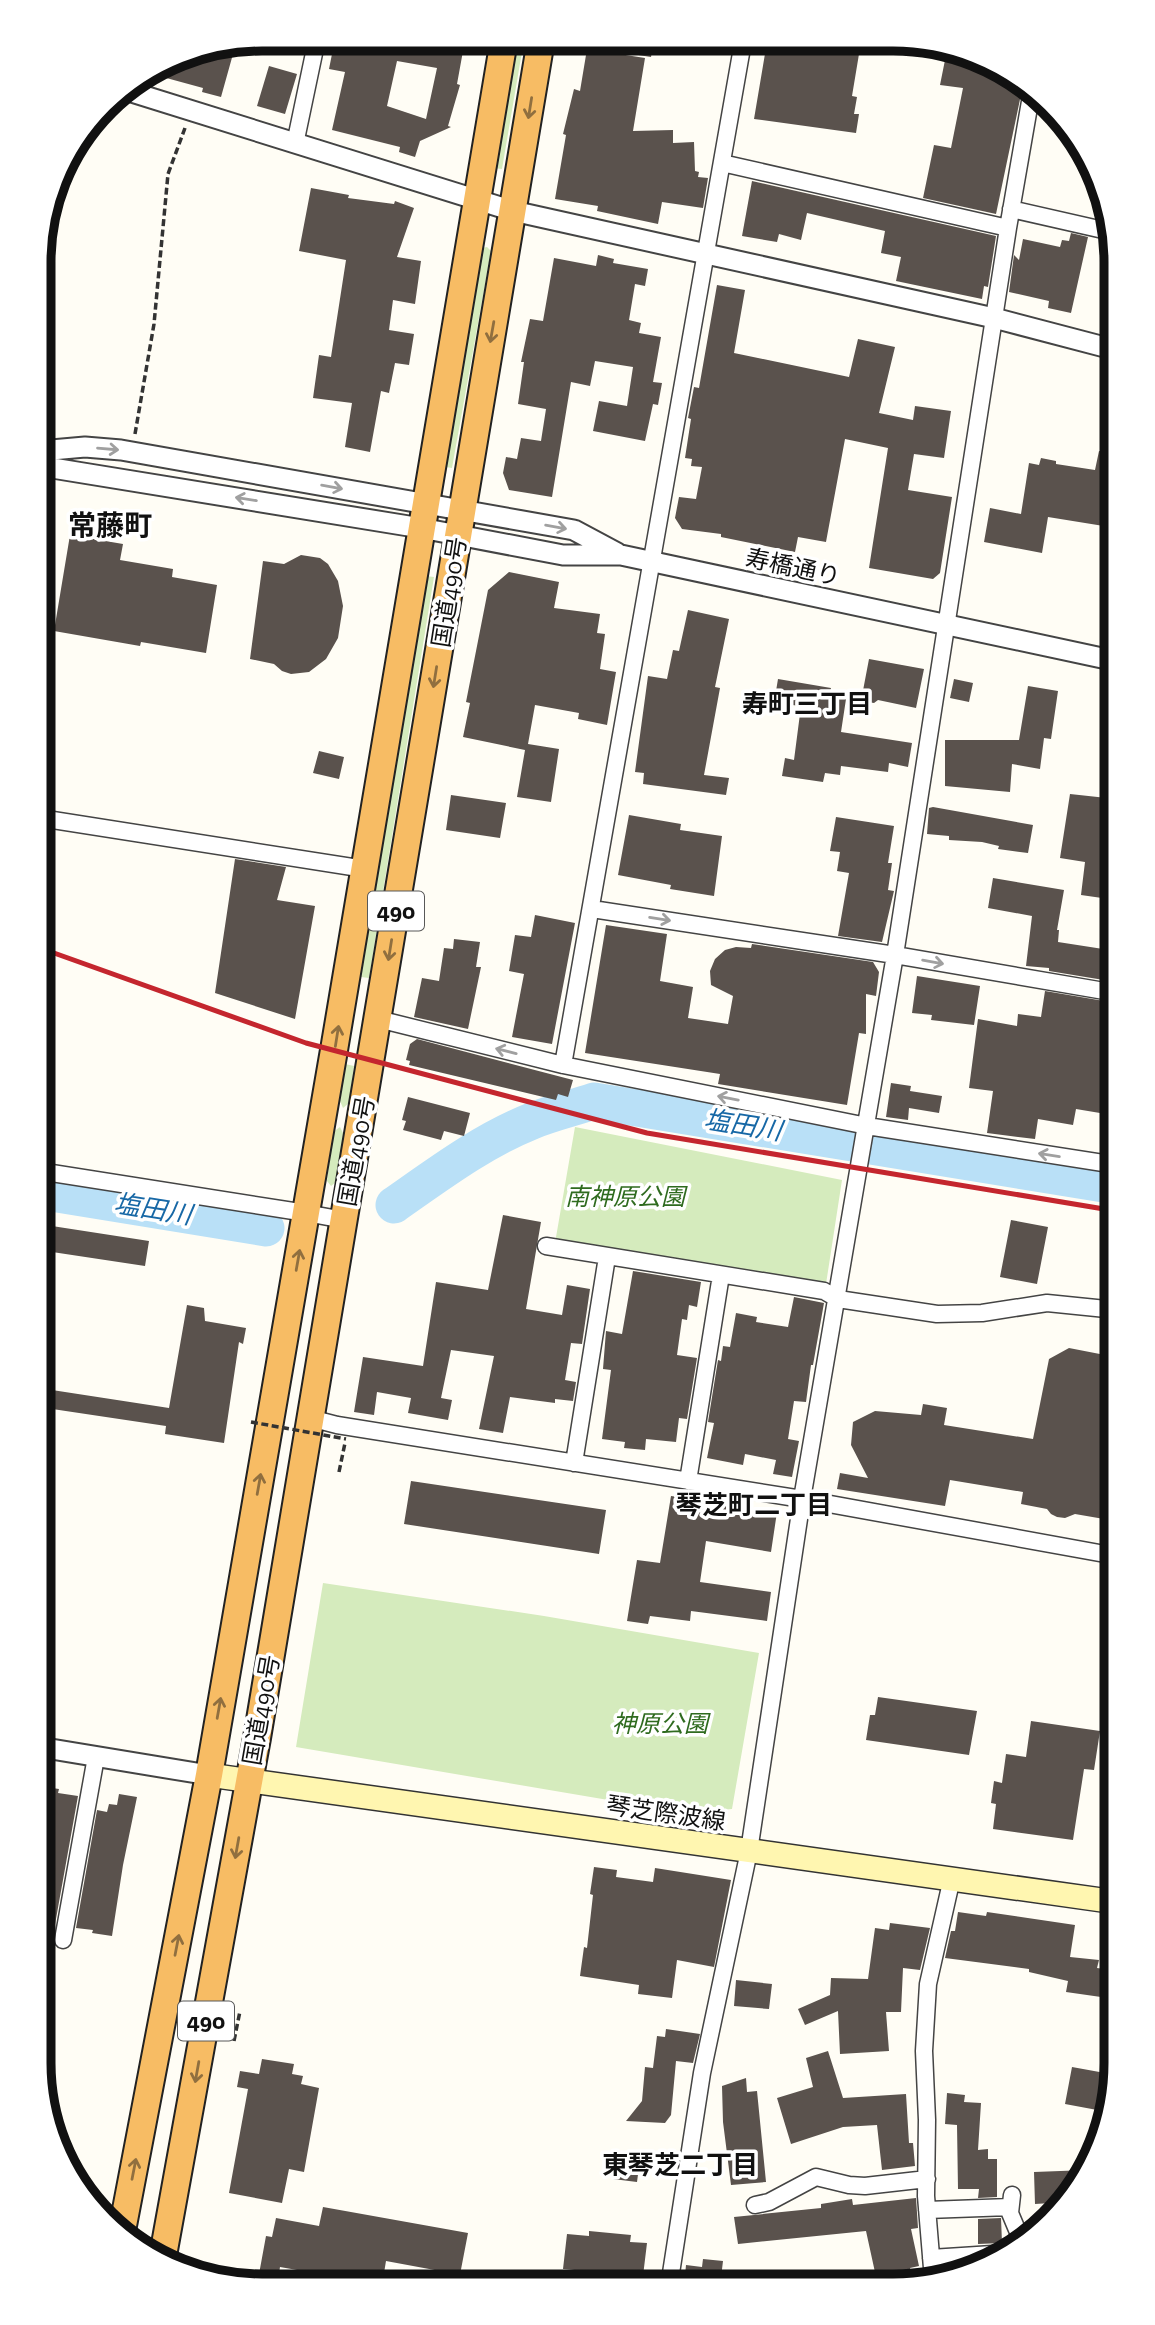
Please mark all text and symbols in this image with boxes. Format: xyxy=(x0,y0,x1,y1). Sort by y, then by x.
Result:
one-way arrow xyxy=(523,96,536,118)
one-way arrow xyxy=(485,320,499,343)
one-way arrow xyxy=(96,443,119,456)
one-way arrow xyxy=(320,481,343,495)
one-way arrow xyxy=(235,492,258,505)
district label: 常藤町 xyxy=(68,509,152,542)
one-way arrow xyxy=(544,521,567,534)
street label: 国道490号 xyxy=(426,535,472,649)
street label: 寿橋通り xyxy=(743,543,843,591)
one-way arrow xyxy=(428,665,441,688)
district label: 寿町三丁目 xyxy=(742,688,872,720)
road number: 490 xyxy=(368,891,424,930)
one-way arrow xyxy=(648,913,670,926)
one-way arrow xyxy=(383,938,396,961)
one-way arrow xyxy=(921,956,944,969)
one-way arrow xyxy=(331,1025,344,1047)
one-way arrow xyxy=(495,1044,518,1057)
one-way arrow xyxy=(717,1091,740,1105)
street label: 国道490号 xyxy=(332,1094,380,1208)
water label: 塩田川 xyxy=(702,1103,787,1147)
one-way arrow xyxy=(1038,1148,1061,1161)
park label: 南神原公園 xyxy=(565,1182,688,1211)
water label: 塩田川 xyxy=(112,1187,197,1231)
one-way arrow xyxy=(292,1249,305,1272)
one-way arrow xyxy=(252,1473,266,1496)
district label: 琴芝町二丁目 xyxy=(676,1489,832,1521)
street label: 国道490号 xyxy=(237,1653,285,1767)
one-way arrow xyxy=(213,1697,226,1720)
park label: 神原公園 xyxy=(612,1709,711,1738)
street label: 琴芝際波線 xyxy=(605,1790,727,1836)
one-way arrow xyxy=(230,1837,243,1859)
one-way arrow xyxy=(171,1934,184,1957)
road number: 490 xyxy=(178,2002,234,2040)
one-way arrow xyxy=(189,2060,203,2083)
district label: 東琴芝二丁目 xyxy=(602,2149,758,2181)
one-way arrow xyxy=(128,2158,142,2181)

